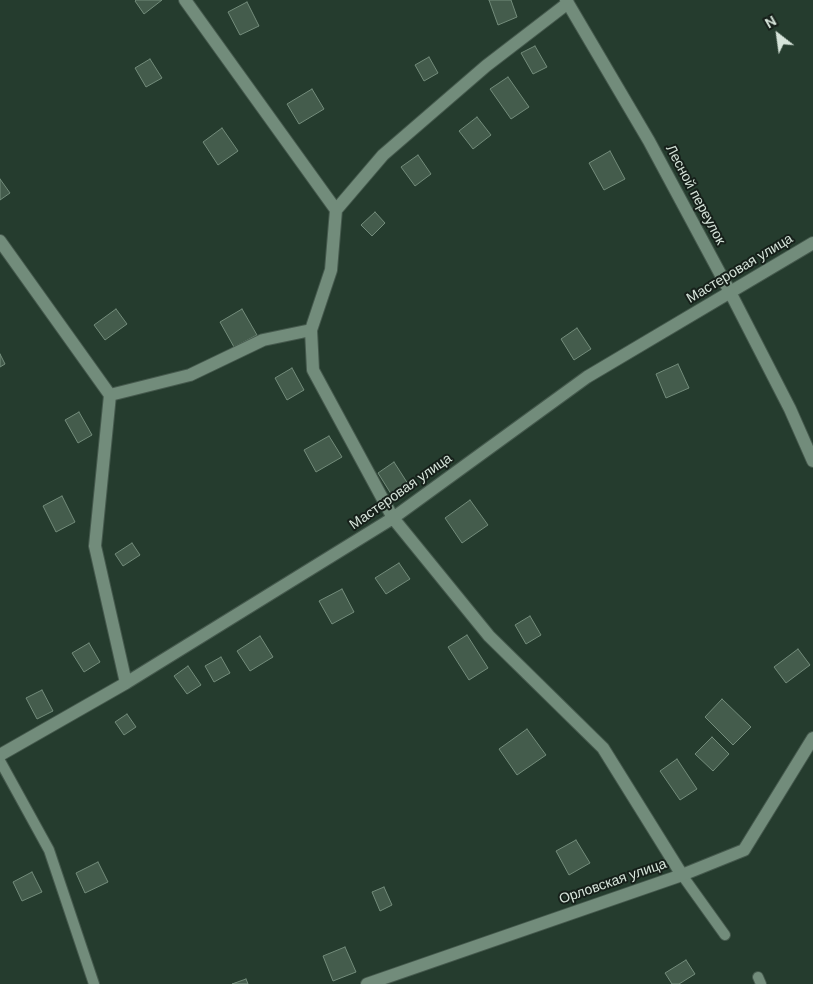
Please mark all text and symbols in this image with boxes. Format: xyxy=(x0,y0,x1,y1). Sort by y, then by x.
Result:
north arrow xyxy=(753,10,803,60)
text: N xyxy=(762,12,779,32)
street label: Лесной переулок xyxy=(662,142,728,248)
street label: Мастеровая улица xyxy=(684,231,796,307)
street label: Мастеровая улица xyxy=(347,450,455,534)
street label: Орловская улица xyxy=(557,856,669,908)

